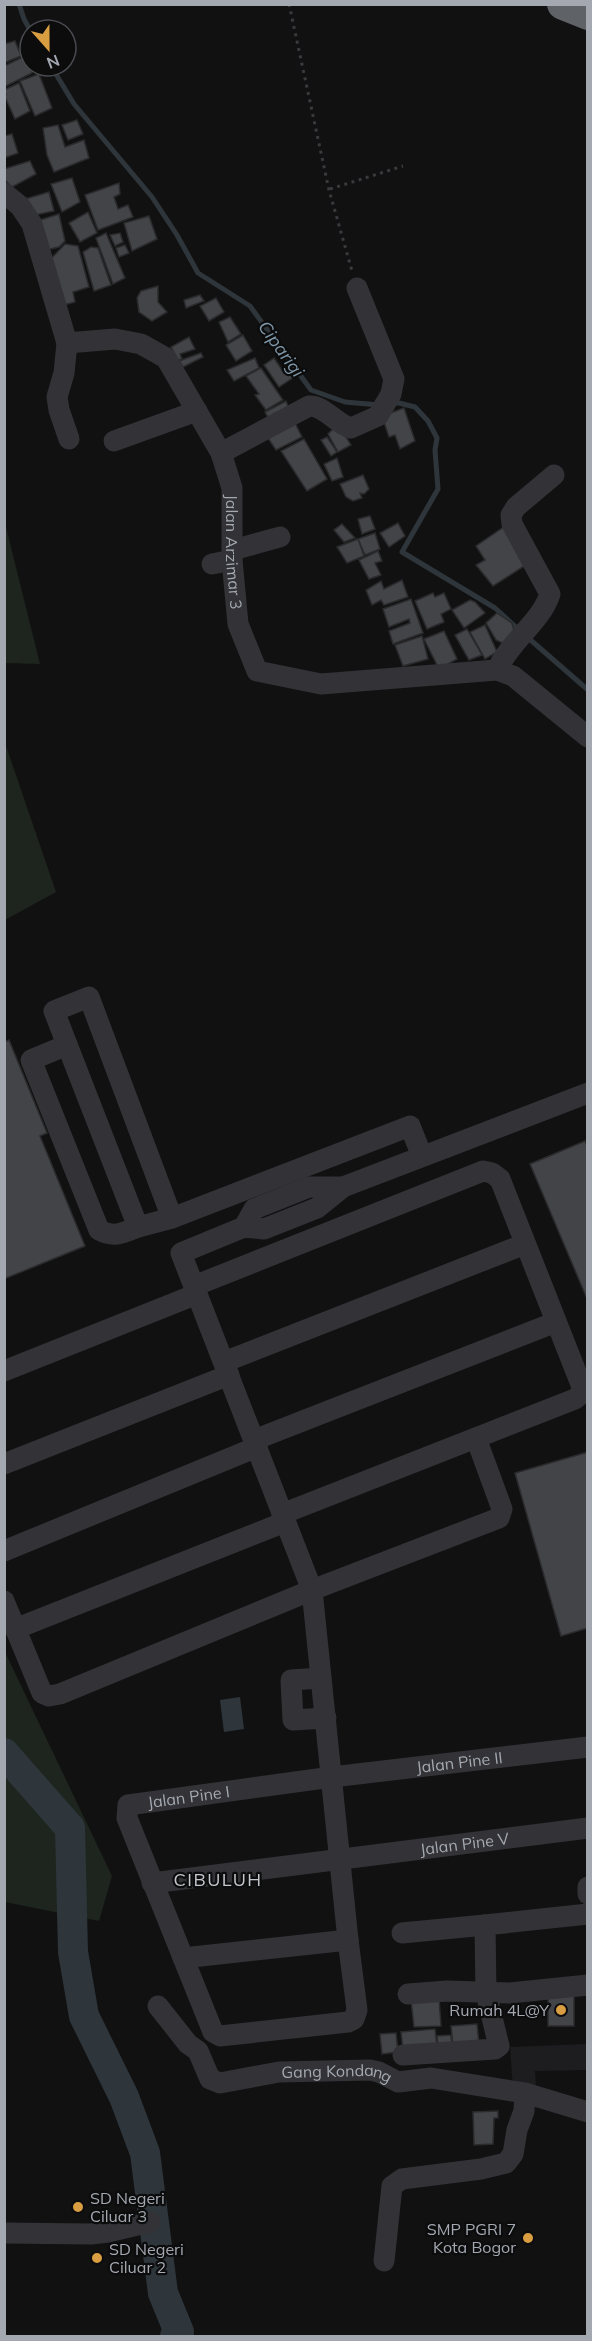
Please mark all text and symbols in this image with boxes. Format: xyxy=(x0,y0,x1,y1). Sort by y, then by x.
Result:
north arrow xyxy=(18,18,78,78)
text: N xyxy=(44,51,63,74)
water label: Ciparigi xyxy=(253,316,310,382)
street label: Jalan Arzimar 3 xyxy=(222,495,247,610)
street label: Jalan Pine II xyxy=(415,1747,504,1777)
street label: Jalan Pine I xyxy=(146,1781,231,1812)
street label: Jalan Pine V xyxy=(419,1828,511,1859)
district label: CIBULUH xyxy=(173,1868,263,1891)
place label: Rumah 4L@Y xyxy=(449,2000,549,2020)
marker: Rumah 4L@Y xyxy=(554,2003,568,2017)
street label: Gang Kondang xyxy=(281,2060,396,2087)
place label: SD Negeri Ciluar 3 xyxy=(90,2188,165,2226)
marker: SD Negeri Ciluar 3 xyxy=(71,2200,85,2214)
place label: SMP PGRI 7 Kota Bogor xyxy=(427,2219,516,2257)
marker: SMP PGRI 7 Kota Bogor xyxy=(521,2231,535,2245)
place label: SD Negeri Ciluar 2 xyxy=(109,2239,184,2277)
marker: SD Negeri Ciluar 2 xyxy=(90,2251,104,2265)

